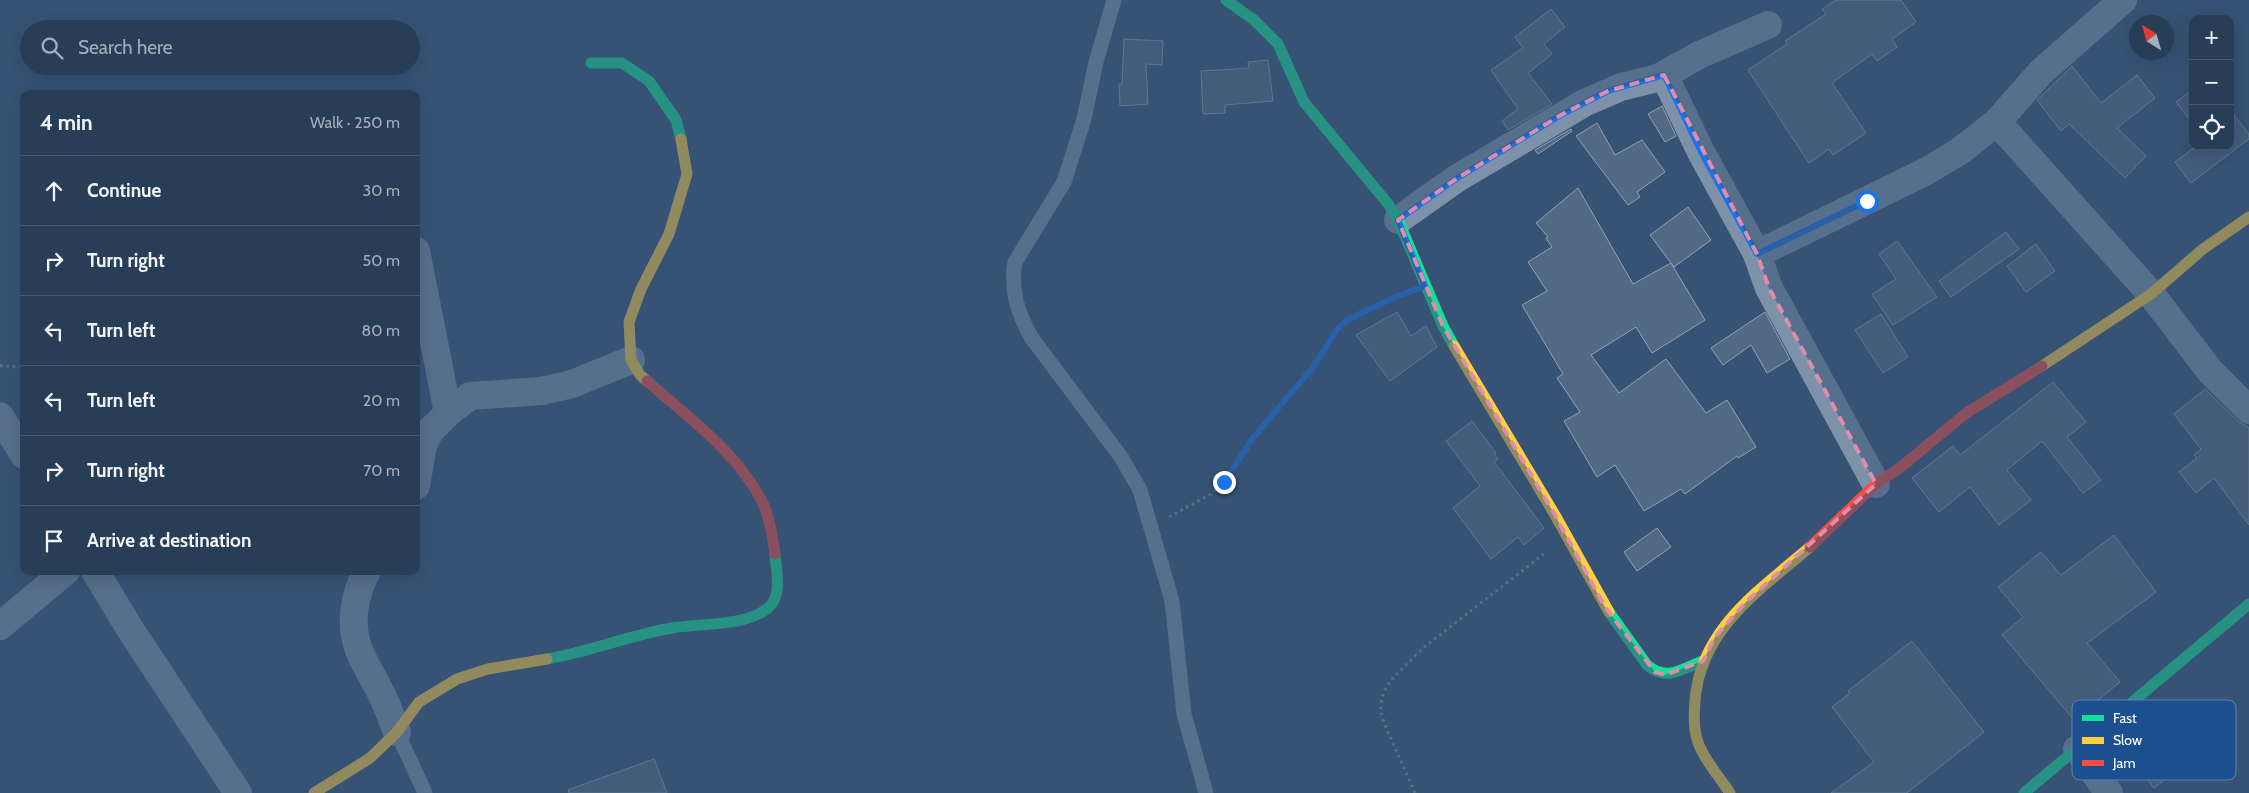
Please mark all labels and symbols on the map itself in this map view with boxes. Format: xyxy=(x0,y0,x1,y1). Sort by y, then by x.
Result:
north arrow xyxy=(2129,15,2174,60)
route start xyxy=(1856,190,1879,213)
route end xyxy=(1213,471,1236,494)
legend xyxy=(2072,700,2236,780)
text: Fast xyxy=(2113,709,2137,727)
text: Slow xyxy=(2113,731,2142,749)
text: Jam xyxy=(2112,754,2135,772)

